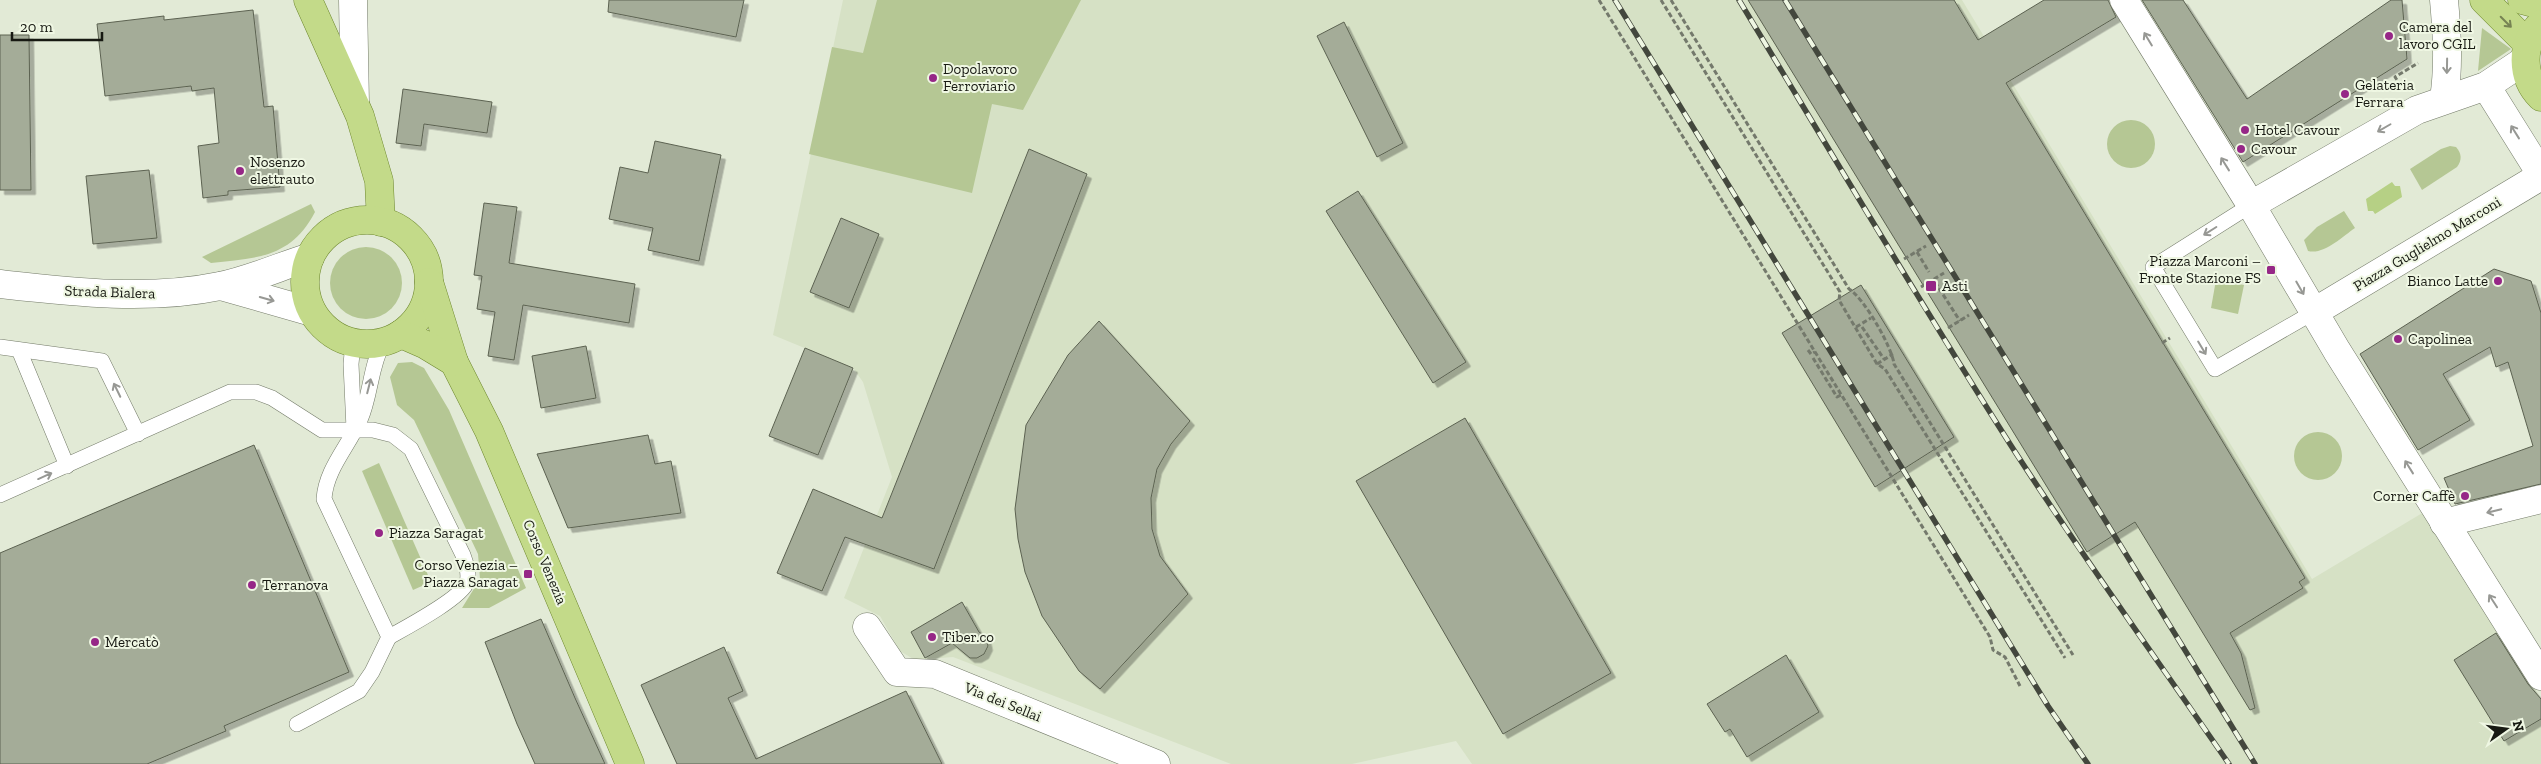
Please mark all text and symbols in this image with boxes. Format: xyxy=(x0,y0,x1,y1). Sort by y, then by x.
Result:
scale bar xyxy=(12,10,102,42)
one-way arrow xyxy=(2500,16,2512,28)
text: 20 m xyxy=(20,18,53,36)
place label: Camera del lavoro CGIL xyxy=(2399,18,2475,53)
marker: Camera del lavoro CGIL xyxy=(2383,30,2395,42)
one-way arrow xyxy=(2143,33,2153,47)
one-way arrow xyxy=(2442,58,2452,74)
place label: Dopolavoro Ferroviario xyxy=(943,60,1018,95)
marker: Dopolavoro Ferroviario xyxy=(927,72,939,84)
place label: Gelateria Ferrara xyxy=(2355,76,2414,111)
marker: Gelateria Ferrara xyxy=(2339,88,2351,100)
place label: Hotel Cavour xyxy=(2255,121,2340,139)
marker: Hotel Cavour xyxy=(2239,124,2251,136)
one-way arrow xyxy=(2378,124,2392,134)
one-way arrow xyxy=(2510,126,2520,140)
place label: Cavour xyxy=(2251,140,2297,158)
marker: Cavour xyxy=(2235,143,2247,155)
place label: Nosenzo elettrauto xyxy=(250,153,315,188)
one-way arrow xyxy=(2219,157,2230,171)
marker: Nosenzo elettrauto xyxy=(234,165,246,177)
street label: Piazza Guglielmo Marconi xyxy=(2350,193,2504,295)
one-way arrow xyxy=(2204,226,2218,236)
place label: Piazza Marconi – Fronte Stazione FS xyxy=(2139,252,2261,287)
marker: Piazza Marconi – Fronte Stazione FS xyxy=(2265,264,2277,276)
place label: Bianco Latte xyxy=(2407,272,2488,290)
marker: Bianco Latte xyxy=(2492,275,2504,287)
place label: Asti xyxy=(1942,277,1968,295)
marker: Asti xyxy=(1924,279,1938,293)
one-way arrow xyxy=(2295,280,2305,294)
street label: Strada Bialera xyxy=(64,281,156,303)
one-way arrow xyxy=(258,294,274,304)
place label: Capolinea xyxy=(2408,330,2472,348)
marker: Capolinea xyxy=(2392,333,2404,345)
one-way arrow xyxy=(2197,340,2207,354)
one-way arrow xyxy=(364,379,374,395)
one-way arrow xyxy=(111,383,121,398)
one-way arrow xyxy=(2404,460,2414,474)
one-way arrow xyxy=(37,470,52,480)
place label: Corner Caffè xyxy=(2373,487,2455,505)
marker: Corner Caffè xyxy=(2459,490,2471,502)
one-way arrow xyxy=(2486,507,2502,516)
street label: Corso Venezia xyxy=(519,517,571,607)
place label: Piazza Saragat xyxy=(389,524,484,542)
marker: Piazza Saragat xyxy=(373,527,385,539)
place label: Corso Venezia – Piazza Saragat xyxy=(415,556,518,591)
marker: Corso Venezia – Piazza Saragat xyxy=(522,568,534,580)
place label: Terranova xyxy=(262,576,328,594)
marker: Terranova xyxy=(246,579,258,591)
one-way arrow xyxy=(2488,594,2498,608)
place label: Tiber.co xyxy=(942,628,994,646)
marker: Tiber.co xyxy=(926,631,938,643)
place label: Mercatò xyxy=(105,633,159,651)
marker: Mercatò xyxy=(89,636,101,648)
street label: Via dei Sellai xyxy=(961,678,1044,726)
north arrow xyxy=(2481,704,2531,754)
text: N xyxy=(2509,719,2528,734)

